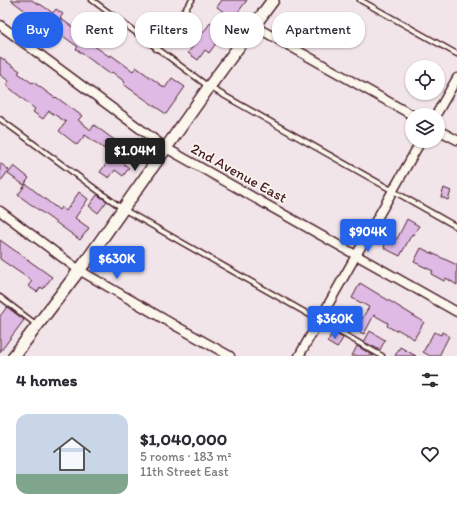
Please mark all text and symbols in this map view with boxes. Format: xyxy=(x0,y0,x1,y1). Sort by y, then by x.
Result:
chip: Buy xyxy=(12,12,63,48)
chip: Rent xyxy=(71,12,127,48)
chip: Filters xyxy=(135,12,202,48)
chip: New xyxy=(210,12,264,48)
chip: Apartment xyxy=(272,12,365,48)
map controls xyxy=(405,60,445,148)
button: locate xyxy=(405,60,445,100)
button: layers xyxy=(405,108,445,148)
pin: $1.04M xyxy=(102,138,168,172)
street label: 2nd Avenue East xyxy=(188,139,291,207)
text: $1.04M xyxy=(114,143,156,158)
pin: $904K xyxy=(340,219,396,253)
text: $904K xyxy=(349,224,387,239)
pin: $630K xyxy=(89,246,145,280)
text: $630K xyxy=(99,251,135,266)
pin: $360K xyxy=(307,306,363,340)
text: $360K xyxy=(317,311,353,326)
icon: filters xyxy=(419,369,441,391)
text: 4 homes xyxy=(16,370,77,390)
text: $1,040,000 xyxy=(140,429,227,449)
icon: home xyxy=(48,430,96,478)
icon: heart xyxy=(419,443,441,465)
text: 5 rooms · 183 m² xyxy=(140,449,232,464)
text: 11th Street East xyxy=(140,464,229,479)

